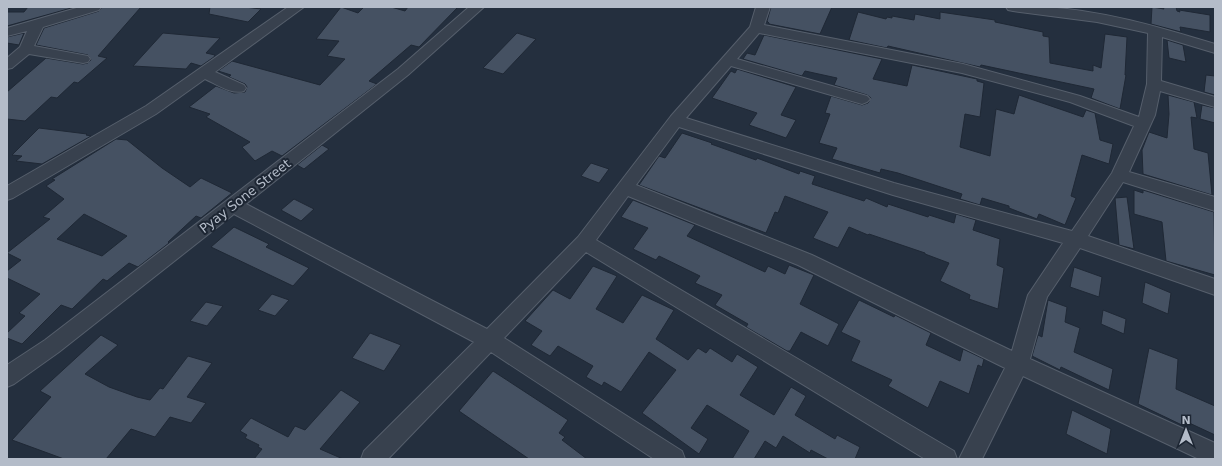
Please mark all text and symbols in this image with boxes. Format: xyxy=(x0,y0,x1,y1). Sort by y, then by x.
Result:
street label: Pyay Sone Street xyxy=(196,156,294,236)
north arrow xyxy=(1166,410,1206,450)
text: N xyxy=(1181,414,1191,427)

